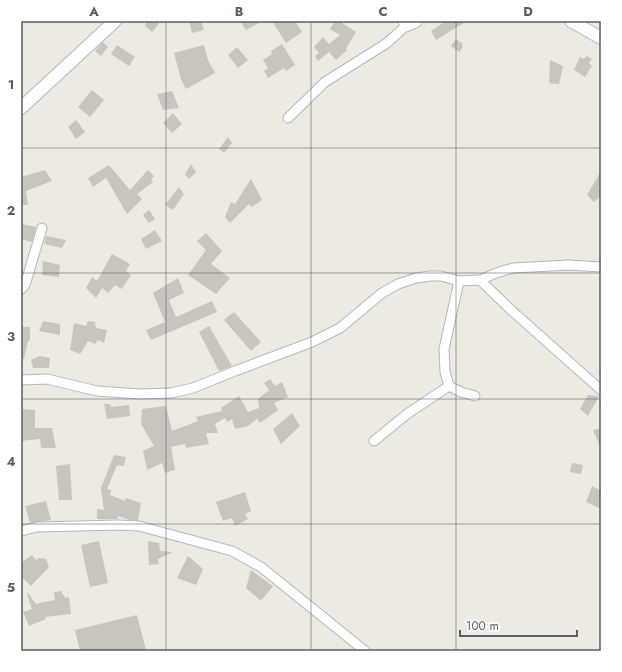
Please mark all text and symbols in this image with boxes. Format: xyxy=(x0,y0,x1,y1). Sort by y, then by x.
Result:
text: A xyxy=(88,2,99,21)
text: B xyxy=(235,2,244,21)
text: C xyxy=(378,2,388,21)
text: D xyxy=(523,2,533,21)
text: 1 xyxy=(8,75,14,94)
text: 2 xyxy=(7,201,15,220)
text: 3 xyxy=(7,327,15,346)
text: 4 xyxy=(6,452,16,471)
text: 5 xyxy=(7,578,15,597)
scale bar xyxy=(460,612,577,638)
text: 100 m xyxy=(466,617,499,635)

